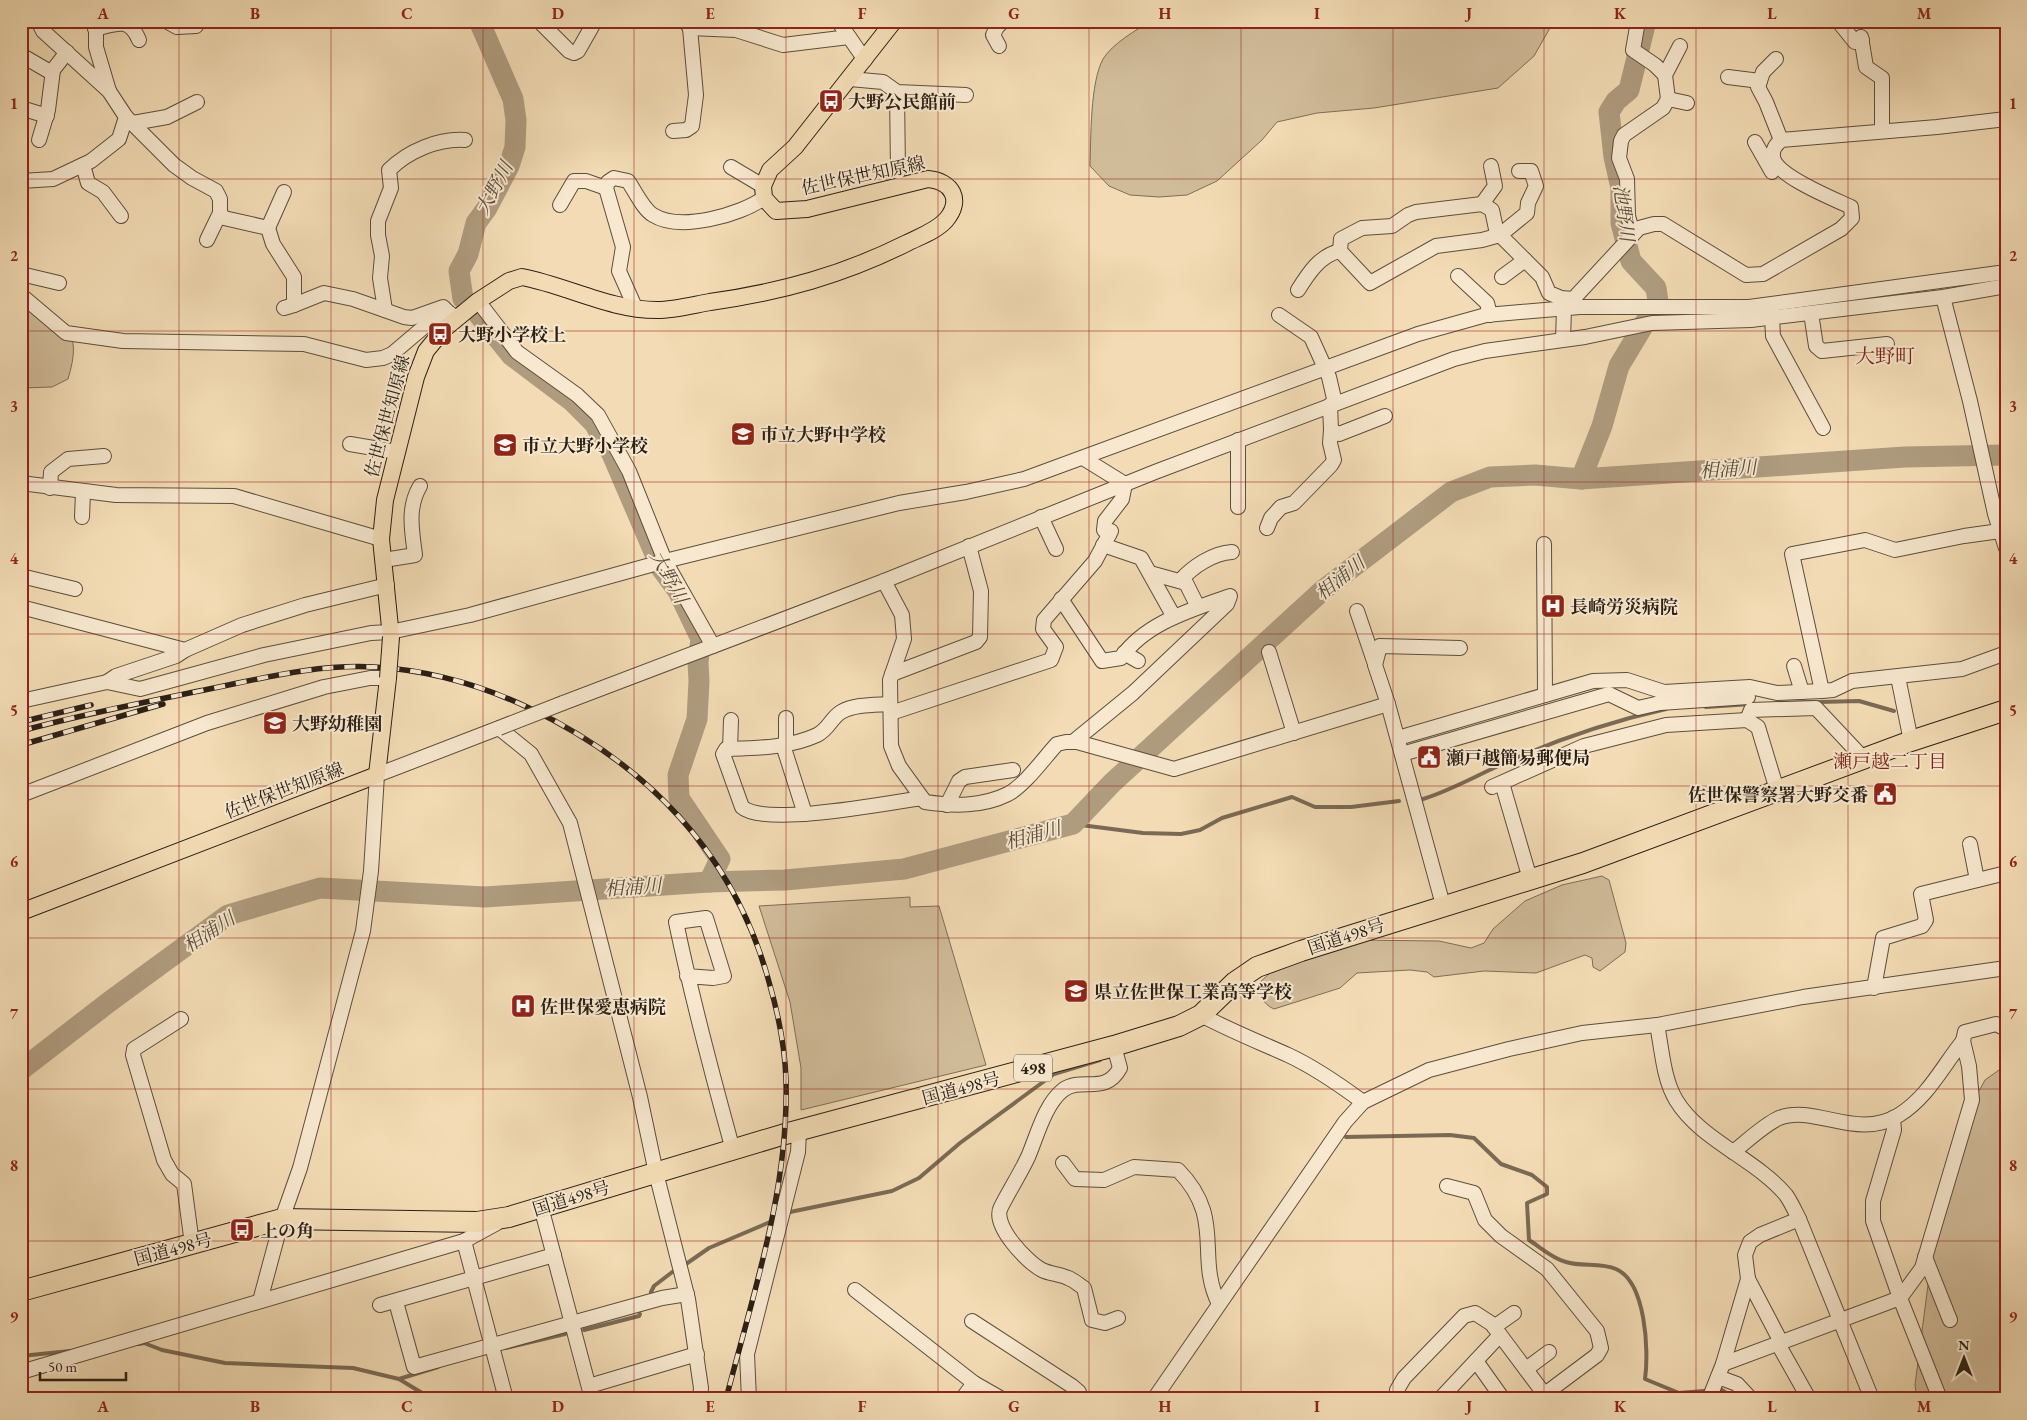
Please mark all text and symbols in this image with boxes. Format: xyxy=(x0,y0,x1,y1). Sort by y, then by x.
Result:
text: A xyxy=(96,3,109,24)
text: B xyxy=(250,3,260,24)
text: C xyxy=(401,3,413,24)
text: D xyxy=(552,3,564,24)
text: E xyxy=(705,3,715,24)
text: F xyxy=(858,3,867,24)
text: G xyxy=(1008,3,1020,24)
text: H xyxy=(1159,3,1172,24)
text: I xyxy=(1314,3,1320,24)
text: J xyxy=(1464,3,1472,24)
text: K xyxy=(1614,3,1627,24)
text: L xyxy=(1767,3,1777,24)
text: M xyxy=(1917,3,1932,24)
bus stop icon: 大野公民館前 xyxy=(818,88,844,114)
place label: 大野公民館前 xyxy=(848,90,956,113)
text: 1 xyxy=(10,93,18,114)
text: 1 xyxy=(2009,93,2017,114)
street label: 佐世保世知原線 xyxy=(799,151,927,199)
water label: 大野川 xyxy=(470,155,519,219)
water label: 池野川 xyxy=(1608,183,1640,245)
text: 2 xyxy=(10,245,19,266)
text: 2 xyxy=(2009,245,2018,266)
bus stop icon: 大野小学校上 xyxy=(427,321,453,347)
place label: 大野小学校上 xyxy=(458,323,566,346)
district label: 大野町 xyxy=(1855,343,1915,369)
street label: 佐世保世知原線 xyxy=(360,352,414,480)
text: 3 xyxy=(10,396,18,417)
text: 3 xyxy=(2009,396,2017,417)
school or university icon: 市立大野中学校 xyxy=(730,421,756,447)
place label: 市立大野中学校 xyxy=(760,423,886,446)
school or university icon: 市立大野小学校 xyxy=(492,432,518,458)
place label: 市立大野小学校 xyxy=(522,434,648,457)
water label: 相浦川 xyxy=(1699,454,1759,483)
water label: 大野川 xyxy=(644,546,695,610)
text: 4 xyxy=(10,548,19,569)
text: 4 xyxy=(2009,548,2018,569)
water label: 相浦川 xyxy=(1310,549,1372,606)
hospital icon: 長崎労災病院 xyxy=(1540,593,1566,619)
place label: 長崎労災病院 xyxy=(1570,595,1678,618)
text: 5 xyxy=(10,700,18,721)
text: 5 xyxy=(2009,700,2017,721)
school or university icon: 大野幼稚園 xyxy=(262,710,288,736)
place label: 大野幼稚園 xyxy=(292,712,382,735)
public building icon: 瀬戸越簡易郵便局 xyxy=(1416,744,1442,770)
place label: 瀬戸越簡易郵便局 xyxy=(1446,746,1590,769)
district label: 瀬戸越二丁目 xyxy=(1833,749,1947,774)
street label: 佐世保世知原線 xyxy=(221,757,347,823)
public building icon: 佐世保警察署大野交番 xyxy=(1872,781,1898,807)
place label: 佐世保警察署大野交番 xyxy=(1688,783,1868,806)
water label: 相浦川 xyxy=(1002,815,1066,854)
text: 6 xyxy=(10,851,19,872)
text: 6 xyxy=(2009,851,2018,872)
water label: 相浦川 xyxy=(604,872,664,901)
water label: 相浦川 xyxy=(178,905,241,958)
street label: 国道498号 xyxy=(1304,913,1388,959)
school or university icon: 県立佐世保工業高等学校 xyxy=(1063,978,1089,1004)
place label: 県立佐世保工業高等学校 xyxy=(1094,980,1292,1003)
hospital icon: 佐世保愛恵病院 xyxy=(510,993,536,1019)
place label: 佐世保愛恵病院 xyxy=(540,995,666,1018)
text: 7 xyxy=(10,1003,19,1024)
text: 7 xyxy=(2009,1003,2018,1024)
road number: 498 xyxy=(1014,1054,1052,1082)
street label: 国道498号 xyxy=(919,1067,1003,1109)
text: 8 xyxy=(10,1155,18,1176)
text: 8 xyxy=(2009,1155,2017,1176)
street label: 国道498号 xyxy=(529,1175,613,1221)
bus stop icon: 上の角 xyxy=(229,1217,255,1243)
place label: 上の角 xyxy=(260,1219,314,1242)
street label: 国道498号 xyxy=(131,1228,215,1270)
text: 9 xyxy=(10,1306,19,1327)
text: 9 xyxy=(2009,1306,2018,1327)
north arrow xyxy=(1940,1332,1990,1382)
text: N xyxy=(1958,1336,1970,1354)
scale bar xyxy=(40,1350,126,1382)
text: 50 m xyxy=(48,1357,77,1376)
text: A xyxy=(96,1396,109,1417)
text: B xyxy=(250,1396,260,1417)
text: C xyxy=(401,1396,413,1417)
text: D xyxy=(552,1396,564,1417)
text: E xyxy=(705,1396,715,1417)
text: F xyxy=(858,1396,867,1417)
text: G xyxy=(1008,1396,1020,1417)
text: H xyxy=(1159,1396,1172,1417)
text: I xyxy=(1314,1396,1320,1417)
text: J xyxy=(1464,1396,1472,1417)
text: K xyxy=(1614,1396,1627,1417)
text: L xyxy=(1767,1396,1777,1417)
text: M xyxy=(1917,1396,1932,1417)

